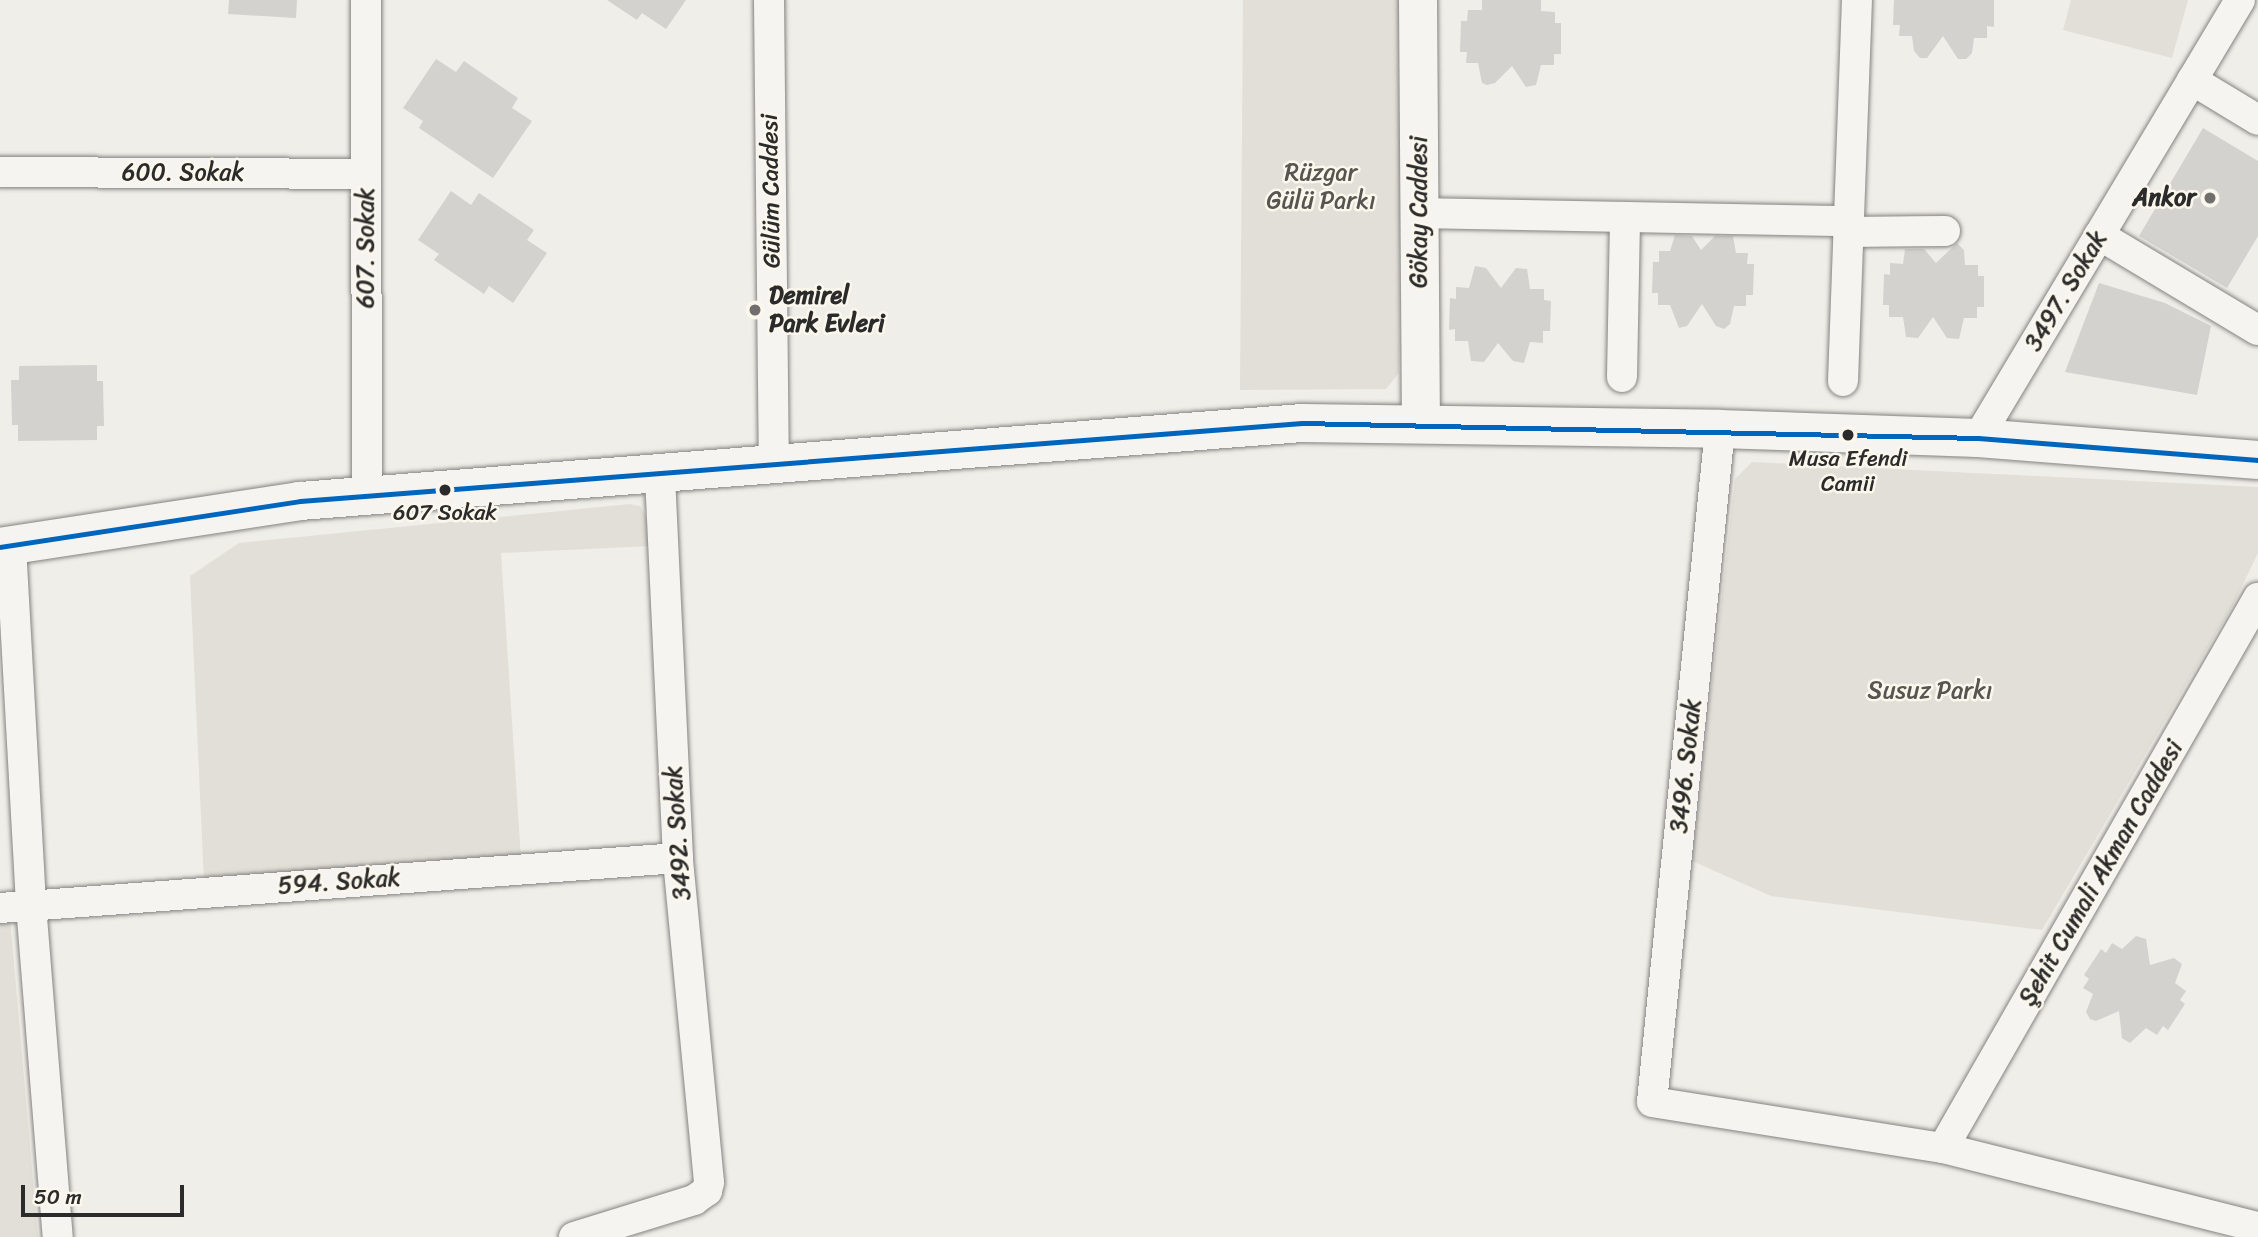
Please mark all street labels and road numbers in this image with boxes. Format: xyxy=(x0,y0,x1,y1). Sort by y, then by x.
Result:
street label: Gülüm Caddesi xyxy=(755,114,787,268)
street label: Gökay Caddesi xyxy=(1405,136,1433,288)
street label: 600. Sokak xyxy=(122,159,244,187)
street label: 607. Sokak xyxy=(352,188,380,308)
street label: 3497. Sokak xyxy=(2019,226,2113,356)
street label: 3496. Sokak xyxy=(1665,697,1707,835)
street label: Şehit Cumali Akman Caddesi xyxy=(2013,736,2189,1010)
street label: 3492. Sokak xyxy=(659,765,697,901)
street label: 594. Sokak xyxy=(277,863,401,901)

